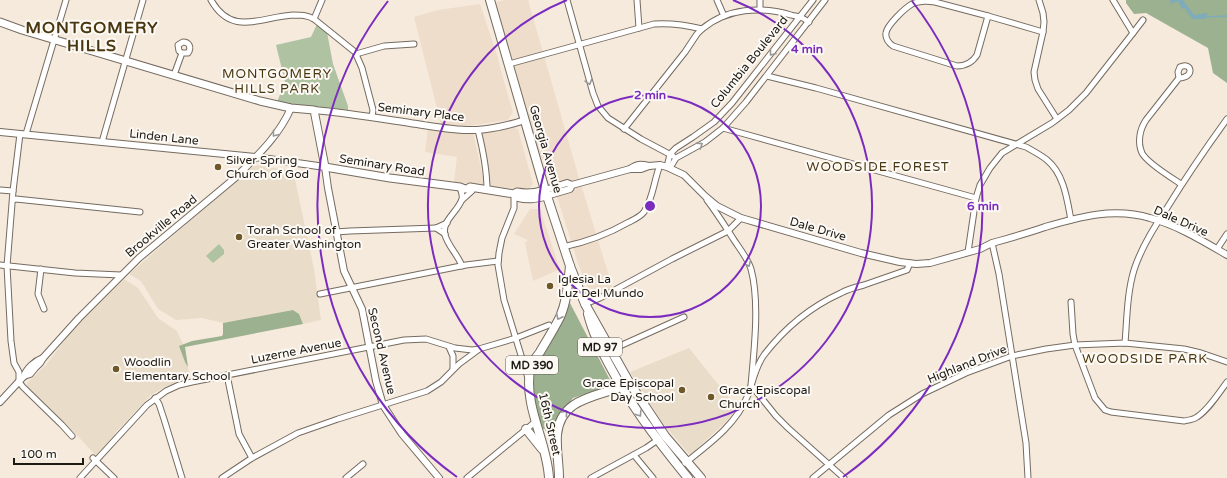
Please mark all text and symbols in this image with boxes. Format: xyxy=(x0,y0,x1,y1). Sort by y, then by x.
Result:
street label: Columbia Boulevard xyxy=(707,13,791,111)
district label: MONTGOMERY HILLS xyxy=(25,18,159,56)
text: 4 min xyxy=(791,42,823,56)
one-way arrow xyxy=(770,48,777,55)
district label: MONTGOMERY HILLS PARK xyxy=(222,66,332,97)
one-way arrow xyxy=(585,78,593,85)
text: 2 min xyxy=(634,88,666,102)
street label: Seminary Place xyxy=(377,100,465,124)
street label: Georgia Avenue xyxy=(527,103,565,195)
street label: Linden Lane xyxy=(129,126,200,148)
one-way arrow xyxy=(273,130,280,137)
one-way arrow xyxy=(696,142,703,149)
street label: Seminary Road xyxy=(338,151,426,179)
place label: Silver Spring Church of God xyxy=(226,153,309,181)
district label: WOODSIDE FOREST xyxy=(806,159,950,175)
marker: Silver Spring Church of God xyxy=(213,162,223,172)
street label: Brookville Road xyxy=(122,192,200,260)
centre of rings xyxy=(643,199,657,213)
text: 6 min xyxy=(967,199,999,213)
street label: Dale Drive xyxy=(1152,203,1211,239)
street label: Dale Drive xyxy=(788,214,848,244)
place label: Torah School of Greater Washington xyxy=(247,223,361,251)
marker: Torah School of Greater Washington xyxy=(234,232,244,242)
one-way arrow xyxy=(743,260,751,268)
place label: Iglesia La Luz Del Mundo xyxy=(558,272,644,300)
marker: Iglesia La Luz Del Mundo xyxy=(545,281,555,291)
street label: Second Avenue xyxy=(365,306,399,396)
one-way arrow xyxy=(557,313,564,321)
street label: Luzerne Avenue xyxy=(250,335,343,367)
road number: MD 97 xyxy=(578,338,622,356)
street label: Highland Drive xyxy=(925,342,1009,386)
district label: WOODSIDE PARK xyxy=(1082,351,1208,367)
place label: Woodlin Elementary School xyxy=(124,355,231,383)
road number: MD 390 xyxy=(506,356,558,374)
marker: Woodlin Elementary School xyxy=(111,364,121,374)
place label: Grace Episcopal Day School xyxy=(582,376,674,404)
place label: Grace Episcopal Church xyxy=(719,383,811,411)
marker: Grace Episcopal Day School xyxy=(677,385,687,395)
street label: 16th Street xyxy=(536,391,564,457)
marker: Grace Episcopal Church xyxy=(706,392,716,402)
one-way arrow xyxy=(634,409,641,416)
one-way arrow xyxy=(561,411,568,418)
scale bar xyxy=(14,440,83,466)
text: 100 m xyxy=(20,447,57,461)

